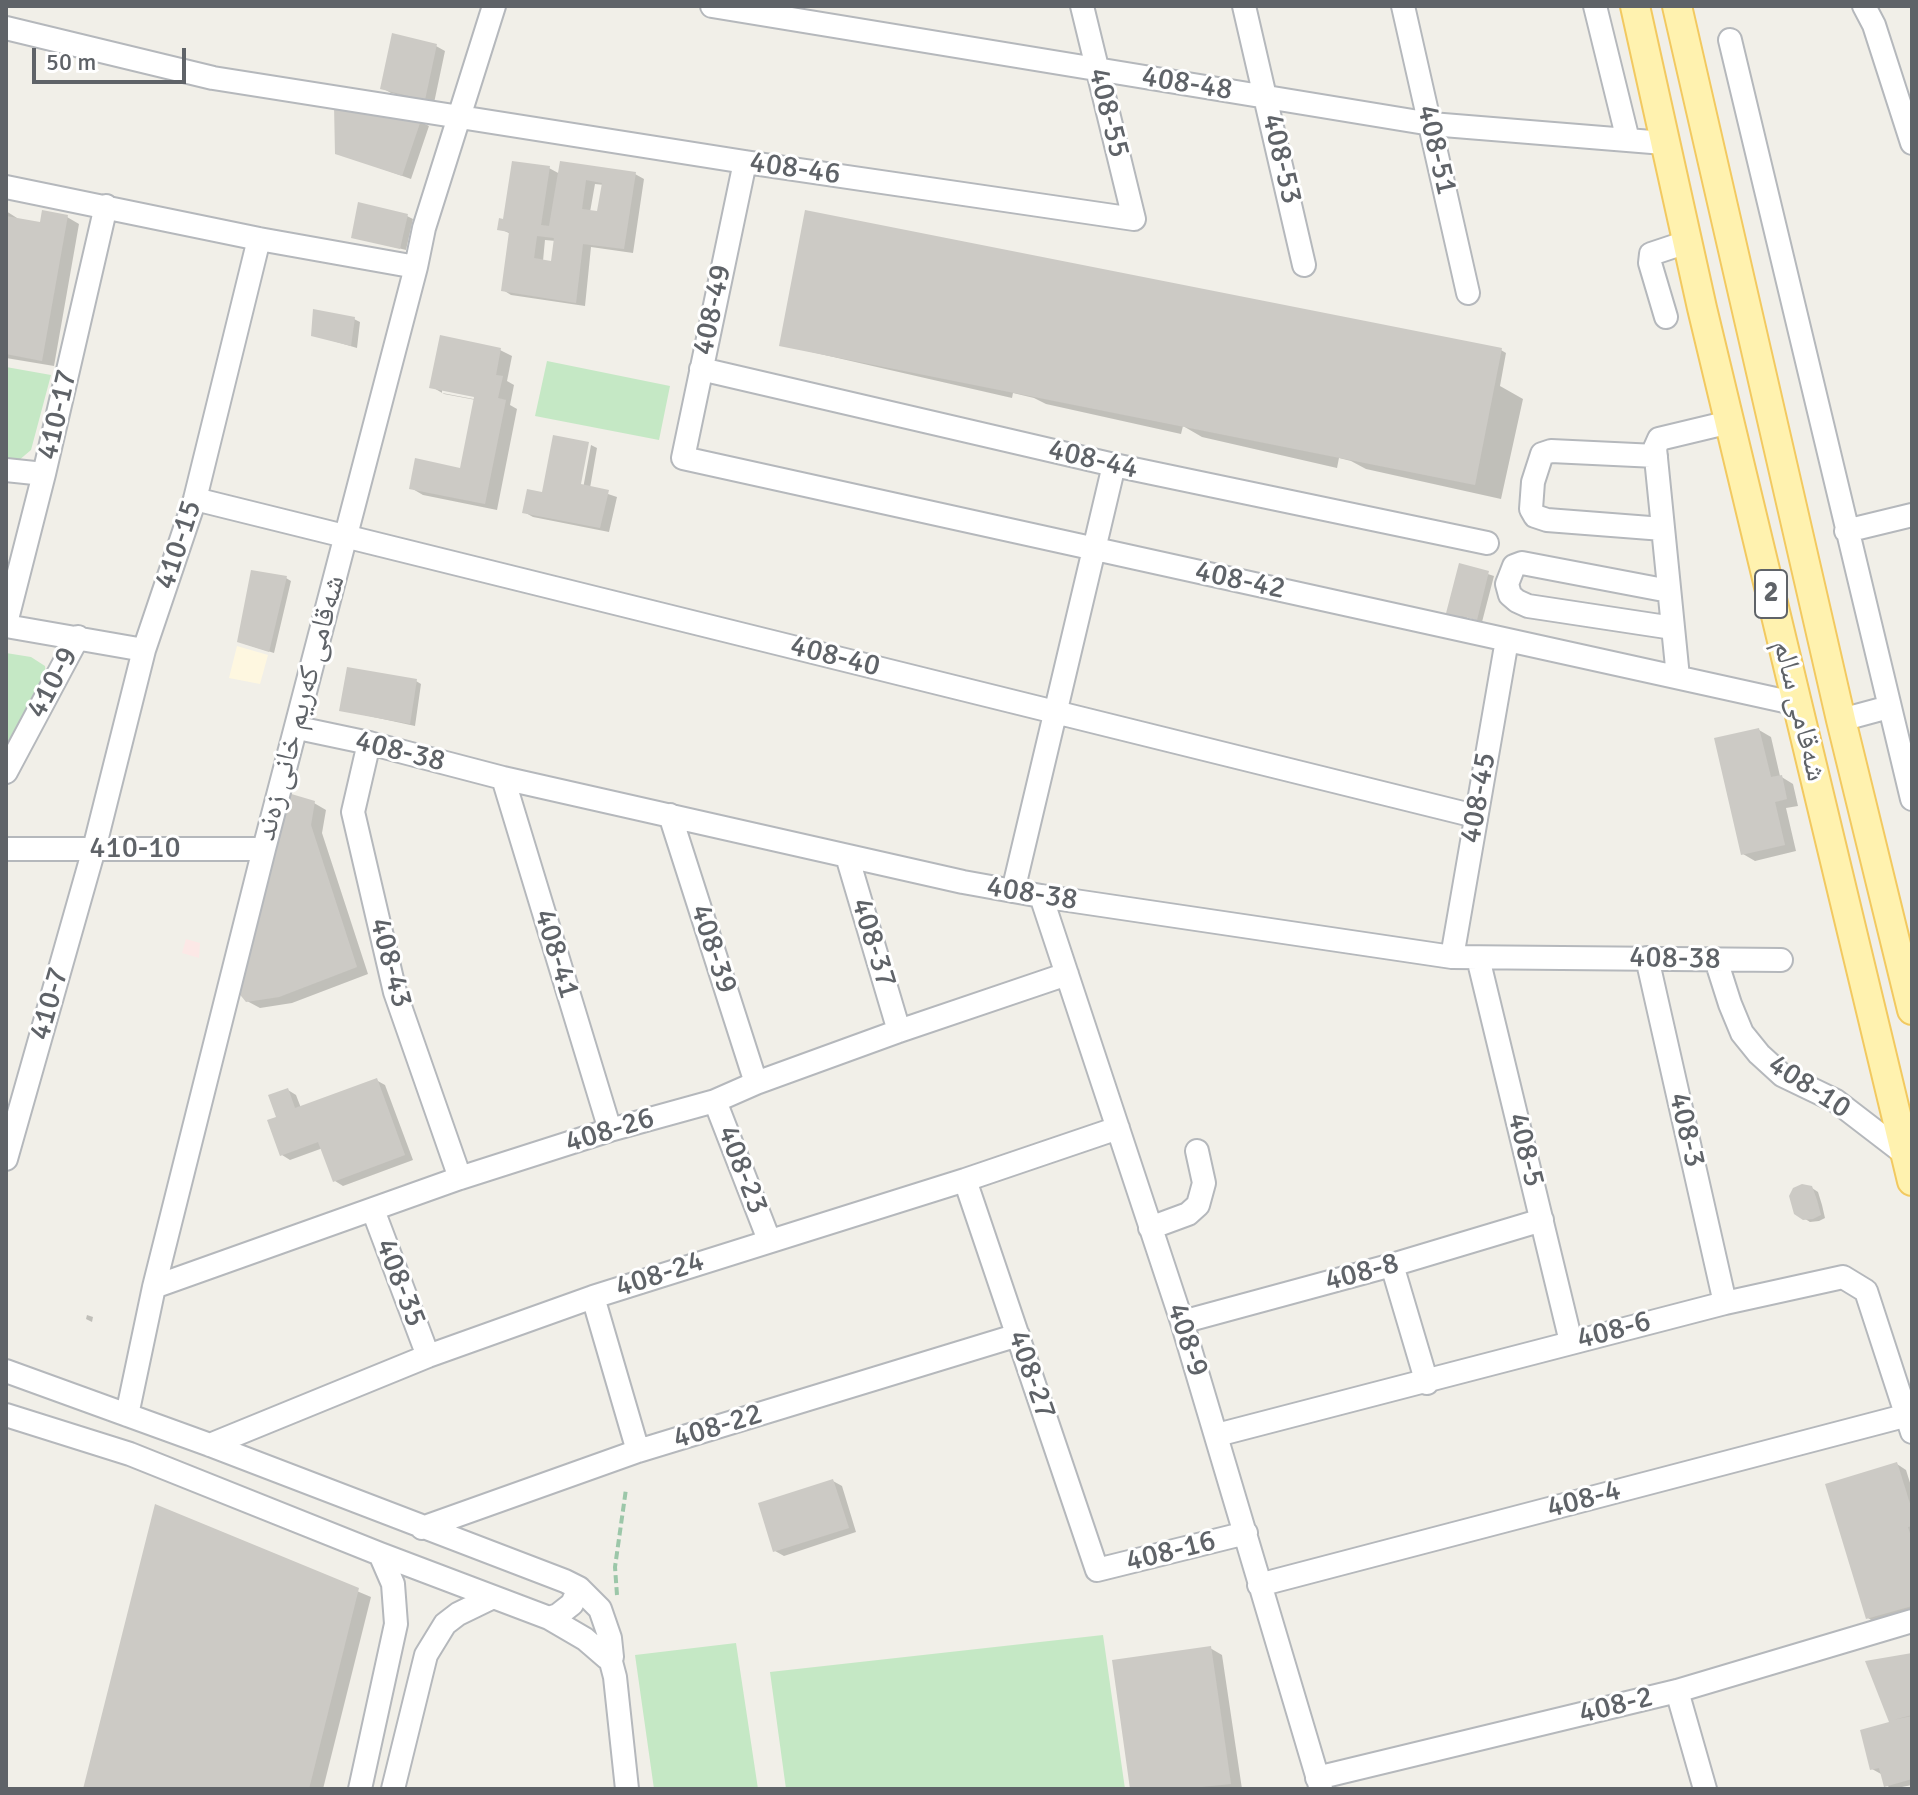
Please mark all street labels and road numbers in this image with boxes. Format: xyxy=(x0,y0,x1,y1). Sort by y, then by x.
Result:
street label: 408-48 xyxy=(1139,59,1235,109)
street label: 408-55 xyxy=(1079,64,1137,162)
street label: 408-51 xyxy=(1408,101,1464,199)
street label: 408-53 xyxy=(1253,110,1309,208)
street label: 408-46 xyxy=(747,145,843,193)
street label: 408-49 xyxy=(686,262,740,358)
street label: 410-17 xyxy=(30,366,86,464)
street label: 408-44 xyxy=(1044,432,1142,488)
street label: 410-15 xyxy=(148,496,210,594)
street label: 408-42 xyxy=(1192,554,1288,608)
road number: 2 xyxy=(1755,570,1787,618)
street label: شەقامی کەریم خانی زەند xyxy=(248,571,354,845)
street label: 408-40 xyxy=(786,628,884,686)
street label: شەقامی سالم xyxy=(1764,637,1834,785)
street label: 410-9 xyxy=(19,641,87,725)
street label: 408-38 xyxy=(351,723,449,781)
street label: 408-45 xyxy=(1453,750,1505,846)
street label: 410-10 xyxy=(89,831,181,867)
street label: 408-38 xyxy=(984,869,1080,919)
street label: 408-37 xyxy=(842,894,904,992)
street label: 408-39 xyxy=(682,900,744,998)
street label: 408-41 xyxy=(525,905,587,1003)
street label: 408-43 xyxy=(361,914,419,1012)
street label: 408-38 xyxy=(1629,940,1721,978)
street label: 410-7 xyxy=(22,963,78,1045)
street label: 408-10 xyxy=(1761,1047,1857,1127)
street label: 408-3 xyxy=(1660,1089,1712,1171)
street label: 408-26 xyxy=(561,1100,659,1162)
street label: 408-5 xyxy=(1498,1109,1552,1191)
street label: 408-23 xyxy=(709,1121,775,1219)
street label: 408-35 xyxy=(367,1234,433,1332)
street label: 408-24 xyxy=(611,1244,709,1306)
street label: 408-8 xyxy=(1321,1246,1403,1300)
street label: 408-9 xyxy=(1158,1299,1216,1381)
street label: 408-6 xyxy=(1573,1304,1655,1358)
street label: 408-27 xyxy=(999,1326,1063,1424)
street label: 408-22 xyxy=(669,1396,767,1458)
street label: 408-4 xyxy=(1543,1473,1625,1527)
street label: 408-16 xyxy=(1122,1523,1220,1581)
street label: 408-2 xyxy=(1575,1679,1657,1733)

